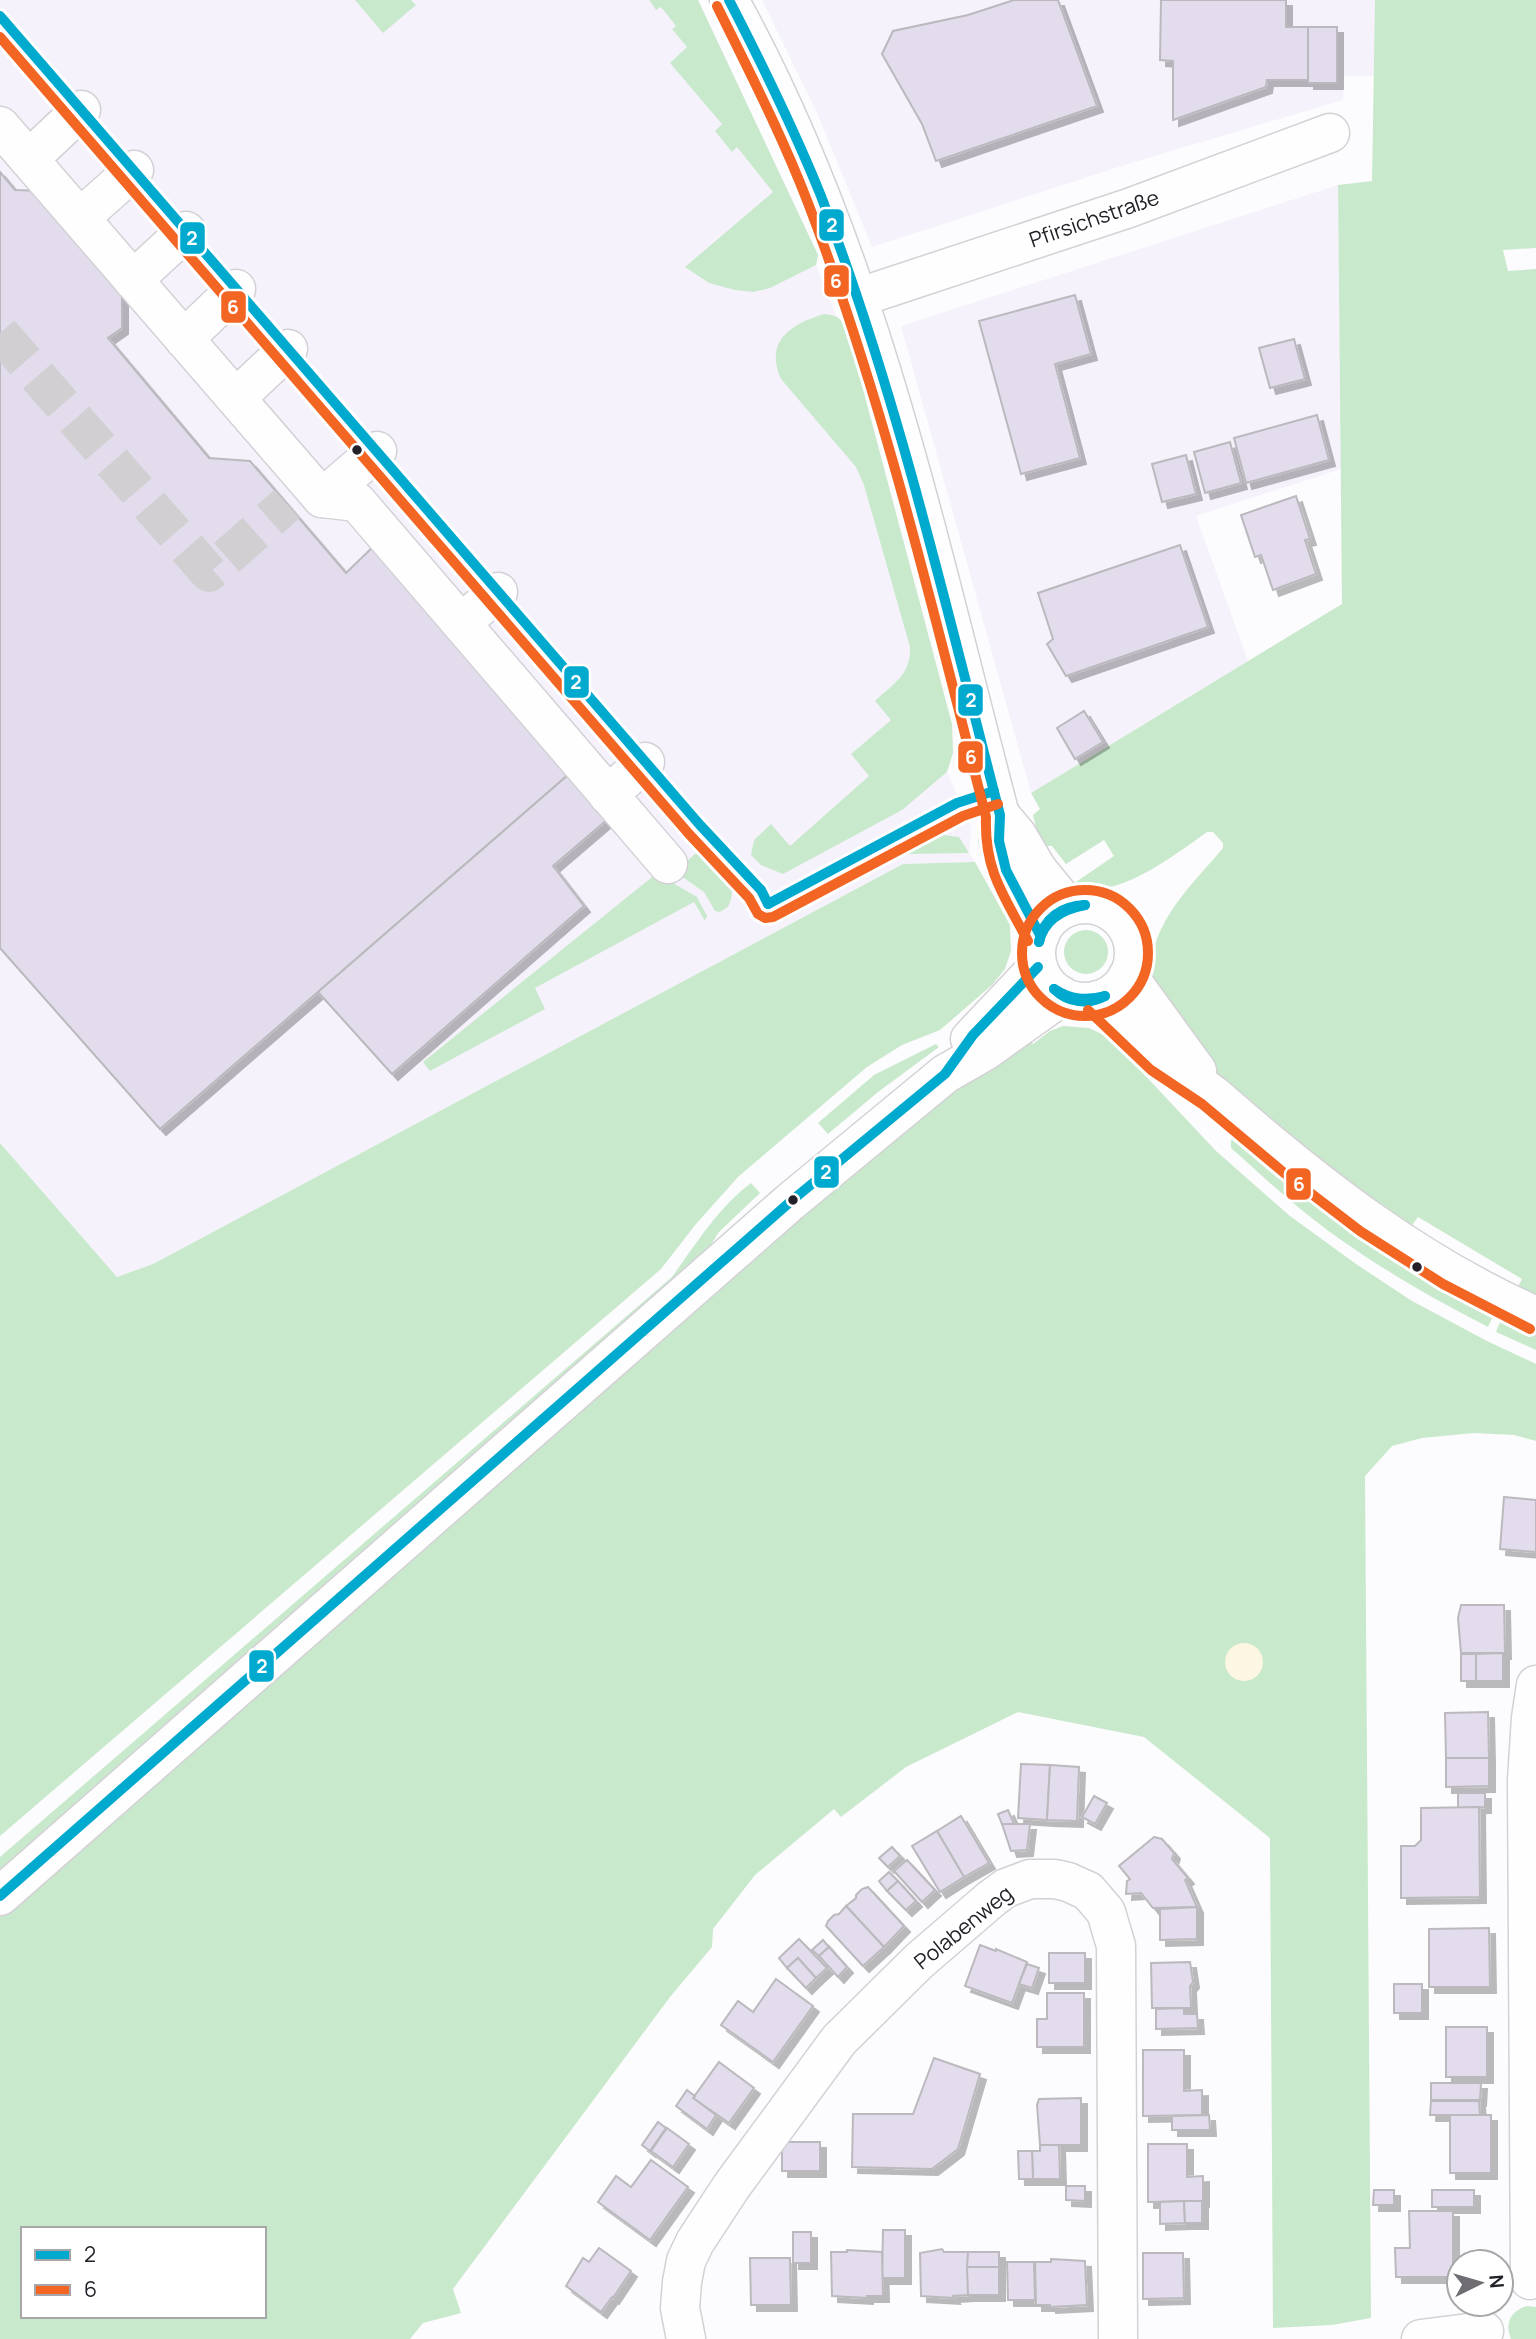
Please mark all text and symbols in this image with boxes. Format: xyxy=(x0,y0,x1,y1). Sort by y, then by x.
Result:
street label: Pfirsichstraße xyxy=(1025,183,1163,253)
line badge: 2 xyxy=(818,208,845,242)
text: 2 xyxy=(826,212,838,238)
line badge: 2 xyxy=(179,221,206,255)
text: 2 xyxy=(186,225,198,251)
line badge: 6 xyxy=(823,264,850,298)
text: 6 xyxy=(830,268,842,294)
line badge: 6 xyxy=(220,290,247,324)
text: 6 xyxy=(227,294,239,320)
unlabelled marker xyxy=(350,443,364,457)
line badge: 2 xyxy=(563,665,590,699)
text: 2 xyxy=(570,669,582,695)
line badge: 2 xyxy=(957,683,984,717)
text: 2 xyxy=(965,687,977,713)
line badge: 6 xyxy=(957,740,984,774)
text: 6 xyxy=(965,744,977,770)
line badge: 2 xyxy=(813,1155,840,1189)
text: 2 xyxy=(820,1159,832,1185)
line badge: 6 xyxy=(1285,1167,1312,1201)
text: 6 xyxy=(1293,1171,1305,1197)
unlabelled marker xyxy=(786,1193,800,1207)
unlabelled marker xyxy=(1410,1260,1424,1274)
line badge: 2 xyxy=(248,1649,275,1683)
text: 2 xyxy=(256,1653,268,1679)
street label: Polabenweg xyxy=(908,1879,1018,1975)
legend xyxy=(21,2227,266,2318)
text: 2 xyxy=(84,2240,96,2268)
north arrow xyxy=(1445,2248,1515,2318)
text: N xyxy=(1483,2274,1510,2289)
text: 6 xyxy=(84,2275,97,2303)

